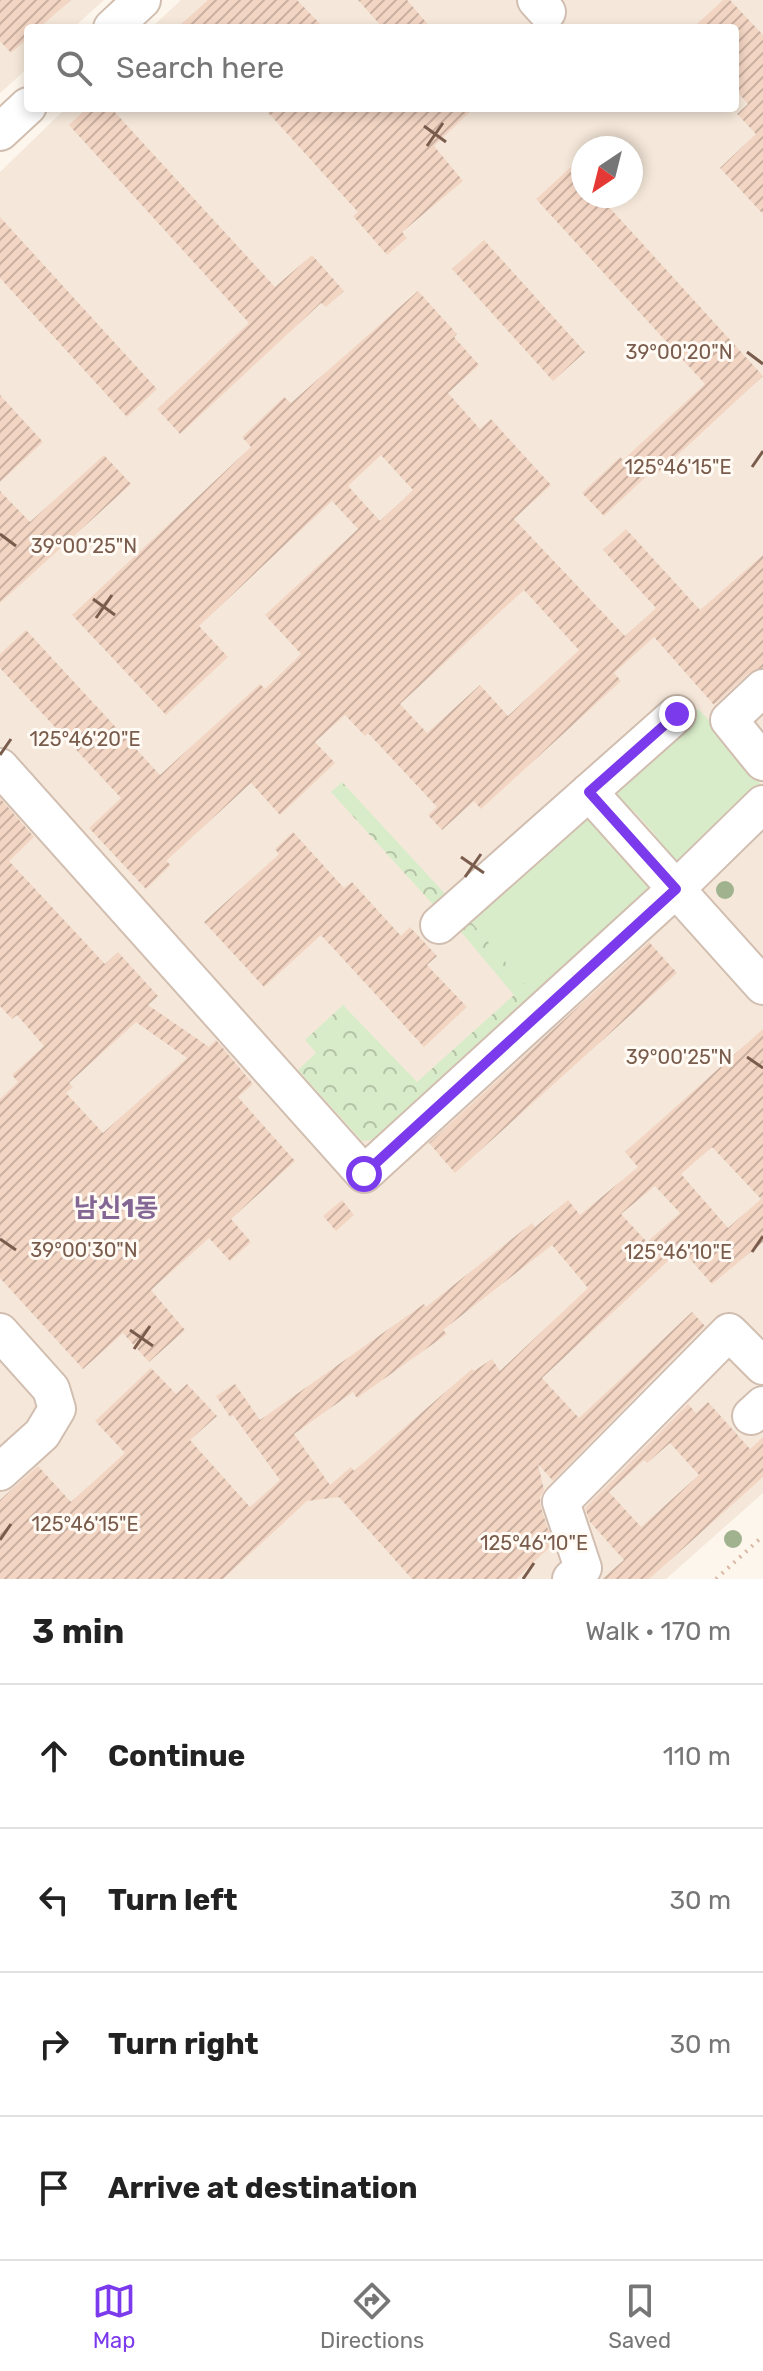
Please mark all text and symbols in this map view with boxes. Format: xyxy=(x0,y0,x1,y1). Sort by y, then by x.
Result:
search box xyxy=(24,24,739,112)
icon: search xyxy=(52,46,96,90)
text: Search here xyxy=(116,50,284,86)
north arrow xyxy=(571,136,643,208)
text: 39°00'20"N xyxy=(625,340,733,364)
text: 125°46'15"E xyxy=(624,455,732,479)
text: 39°00'25"N xyxy=(31,534,137,558)
route end xyxy=(659,696,695,732)
text: 125°46'20"E xyxy=(29,727,141,751)
text: 39°00'25"N xyxy=(626,1045,732,1069)
route start xyxy=(346,1156,382,1192)
district label: 남신1동 xyxy=(74,1193,158,1224)
text: 39°00'30"N xyxy=(30,1238,138,1262)
text: 125°46'10"E xyxy=(624,1240,732,1264)
text: 125°46'15"E xyxy=(31,1512,139,1536)
text: 125°46'10"E xyxy=(480,1531,588,1555)
text: 3 min xyxy=(32,1611,124,1652)
text: Walk · 170 m xyxy=(585,1616,731,1647)
icon: ahead xyxy=(32,1734,76,1778)
text: Continue xyxy=(108,1738,245,1774)
text: 110 m xyxy=(663,1741,731,1772)
icon: left xyxy=(32,1878,76,1922)
text: Turn left xyxy=(108,1882,238,1918)
text: 30 m xyxy=(669,1885,731,1916)
icon: right xyxy=(32,2022,76,2066)
text: Turn right xyxy=(108,2026,259,2062)
text: 30 m xyxy=(669,2029,731,2060)
icon: arrive xyxy=(32,2166,76,2210)
text: Arrive at destination xyxy=(108,2170,418,2206)
tab: Map xyxy=(92,2279,136,2354)
tab: Directions xyxy=(320,2279,424,2354)
tab: Saved xyxy=(608,2279,671,2354)

